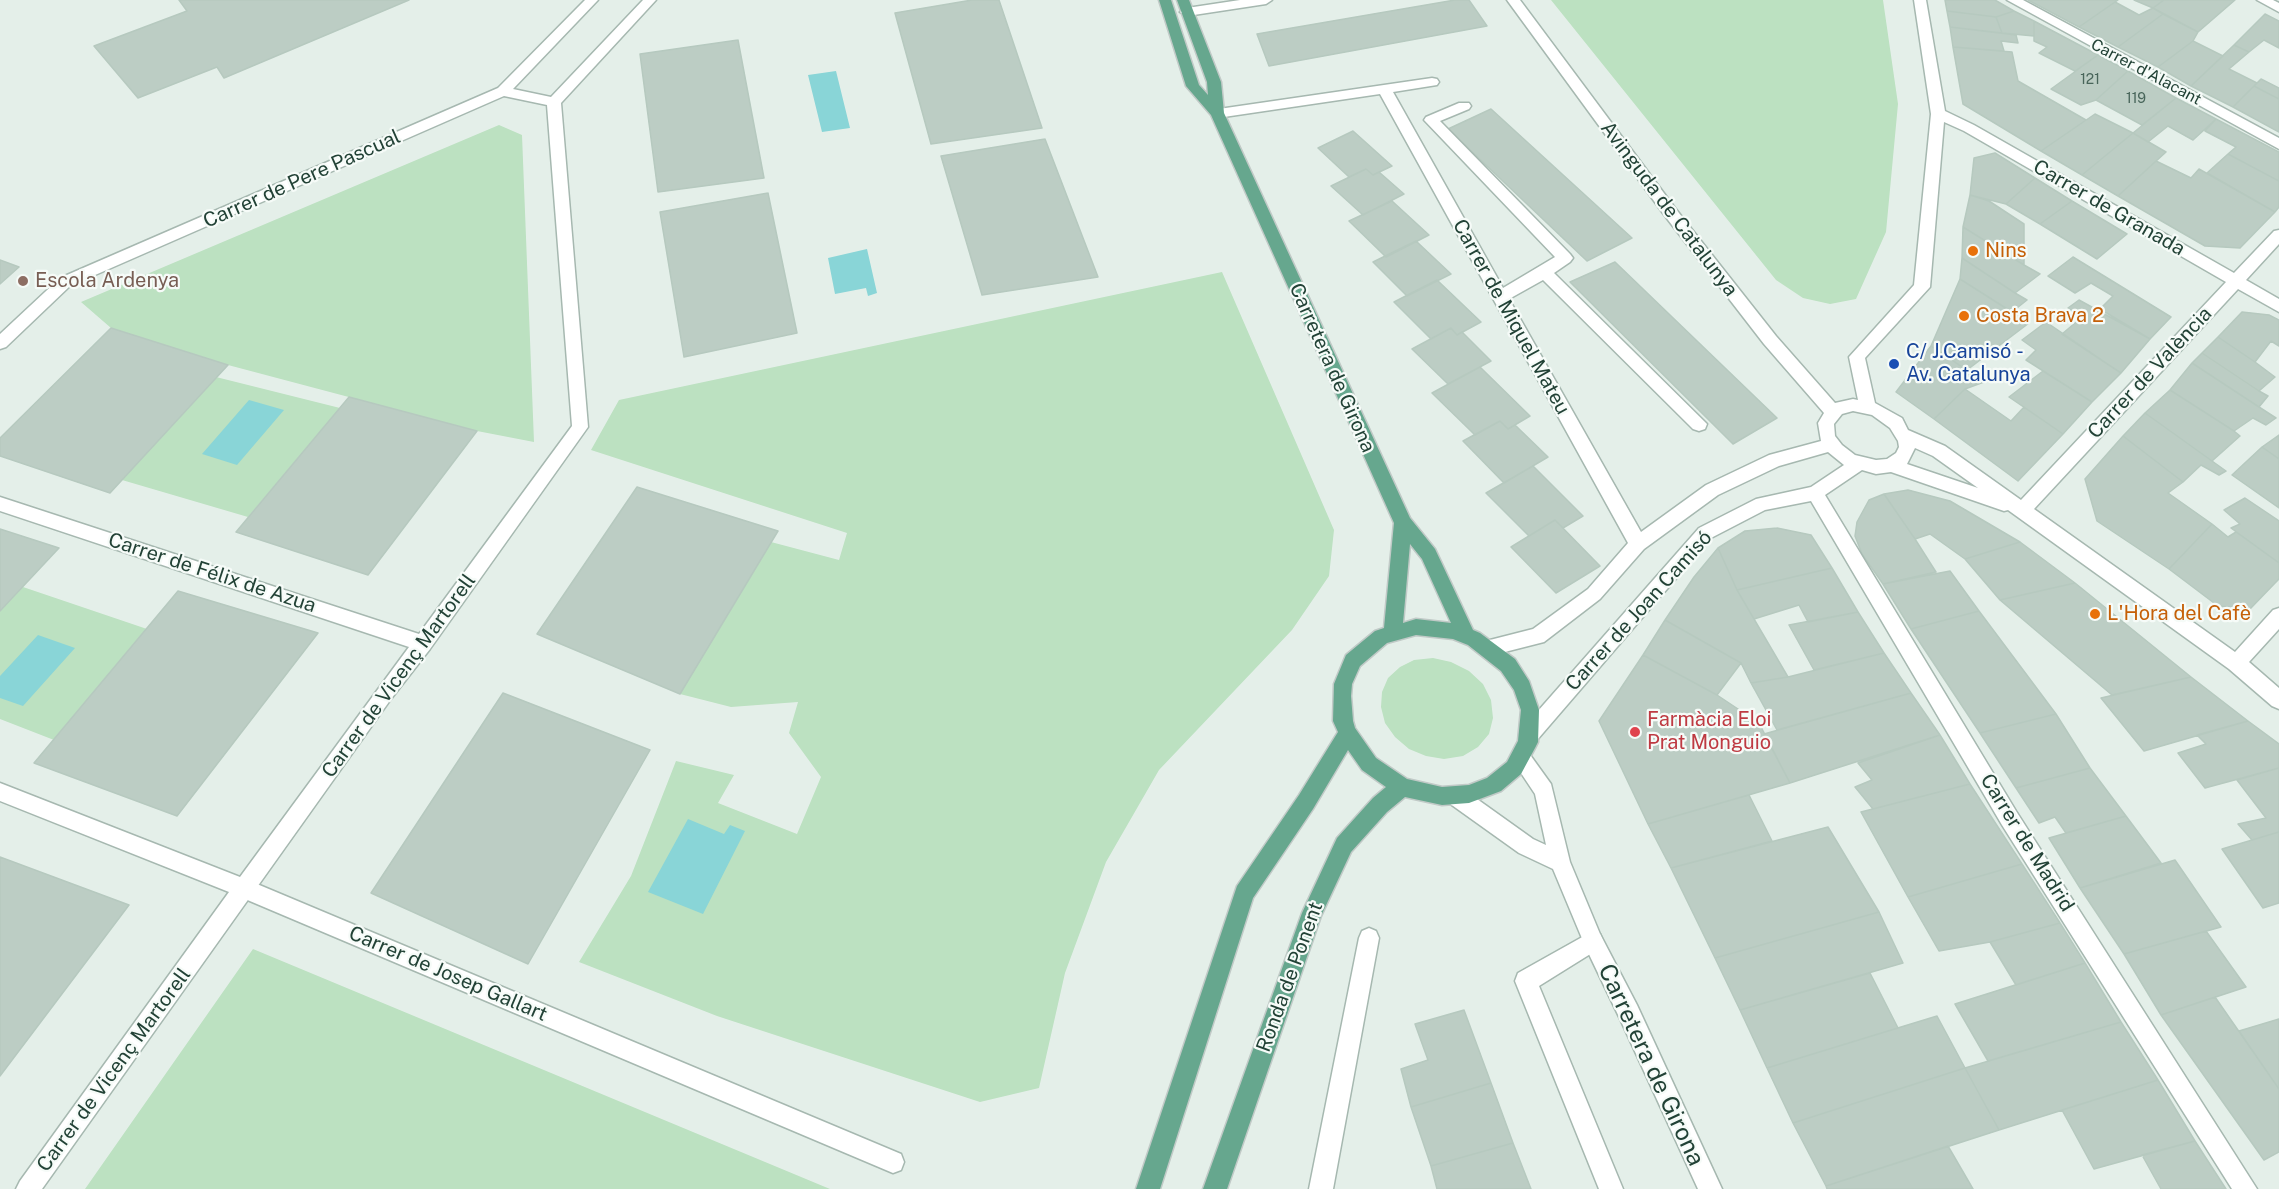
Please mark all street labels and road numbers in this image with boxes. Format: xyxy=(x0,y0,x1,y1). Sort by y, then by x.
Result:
street label: Carrer d'Alacant xyxy=(2088,35,2204,109)
street label: Avinguda de Catalunya xyxy=(1595,117,1743,301)
street label: Carrer de Pere Pascual xyxy=(200,125,404,233)
street label: Carrer de Granada xyxy=(2029,155,2189,261)
street label: Carrer de Miquel Mateu xyxy=(1447,215,1575,419)
street label: Carretera de Girona xyxy=(1284,280,1380,456)
street label: Carrer de València xyxy=(2083,302,2217,444)
street label: Carrer de Joan Camisó xyxy=(1561,526,1717,696)
street label: Carrer de Félix de Azua xyxy=(105,528,319,618)
street label: Carrer de Vicenç Martorell xyxy=(317,569,481,783)
street label: Carrer de Madrid xyxy=(1975,770,2079,916)
street label: Ronda de Ponent xyxy=(1252,899,1328,1055)
street label: Carrer de Josep Gallart xyxy=(345,921,551,1027)
street label: Carretera de Girona xyxy=(1592,960,1710,1170)
street label: Carrer de Vicenç Martorell xyxy=(32,963,196,1177)

